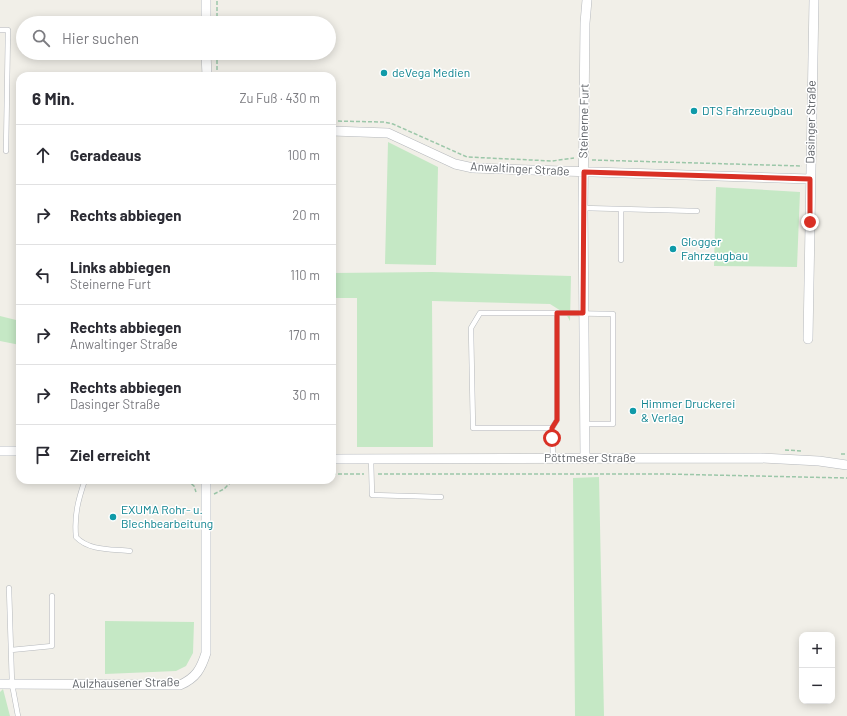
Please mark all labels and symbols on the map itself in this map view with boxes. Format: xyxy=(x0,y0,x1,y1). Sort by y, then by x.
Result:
place label: deVega Medien xyxy=(392,65,470,79)
marker: deVega Medien xyxy=(379,68,389,78)
street label: Dasinger Straße xyxy=(802,80,818,164)
street label: Steinerne Furt xyxy=(575,83,591,159)
place label: DTS Fahrzeugbau xyxy=(702,103,793,117)
marker: DTS Fahrzeugbau xyxy=(689,106,699,116)
street label: Anwaltinger Straße xyxy=(470,158,570,178)
route end xyxy=(801,213,819,231)
place label: Glogger Fahrzeugbau xyxy=(681,234,748,262)
marker: Glogger Fahrzeugbau xyxy=(668,244,678,254)
place label: Himmer Druckerei & Verlag xyxy=(641,396,735,424)
marker: Himmer Druckerei & Verlag xyxy=(628,406,638,416)
route start xyxy=(543,429,561,447)
street label: Pöttmeser Straße xyxy=(544,450,636,464)
place label: EXUMA Rohr- u. Blechbearbeitung xyxy=(121,502,213,530)
marker: EXUMA Rohr- u. Blechbearbeitung xyxy=(108,512,118,522)
street label: Aulzhausener Straße xyxy=(72,674,180,690)

